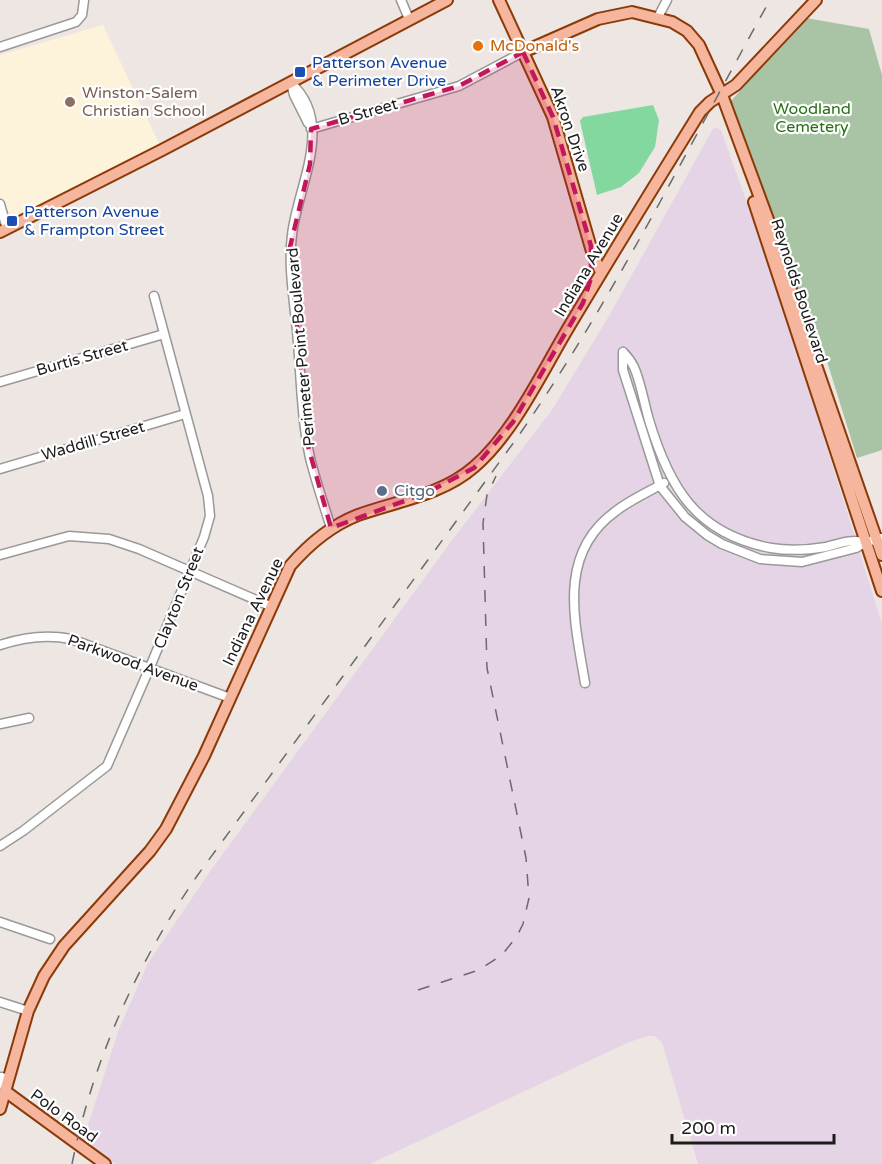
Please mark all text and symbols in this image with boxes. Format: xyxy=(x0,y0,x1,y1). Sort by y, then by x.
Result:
place label: McDonald's xyxy=(490,36,579,56)
marker: McDonald's xyxy=(471,39,485,53)
place label: Patterson Avenue & Perimeter Drive xyxy=(312,53,447,91)
marker: Patterson Avenue & Perimeter Drive xyxy=(293,65,307,79)
place label: Winston-Salem Christian School xyxy=(82,83,205,121)
street label: Akron Drive xyxy=(546,83,594,175)
street label: B Street xyxy=(336,94,400,130)
marker: Winston-Salem Christian School xyxy=(63,95,77,109)
park label: Woodland Cemetery xyxy=(773,99,851,137)
place label: Patterson Avenue & Frampton Street xyxy=(24,202,164,240)
street label: Indiana Avenue xyxy=(550,210,628,320)
marker: Patterson Avenue & Frampton Street xyxy=(5,214,19,228)
street label: Reynolds Boulevard xyxy=(766,216,832,366)
street label: Perimeter Point Boulevard xyxy=(282,247,320,447)
street label: Burtis Street xyxy=(34,335,130,381)
street label: Waddill Street xyxy=(39,417,147,465)
place label: Citgo xyxy=(394,481,435,501)
marker: Citgo xyxy=(375,484,389,498)
street label: Clayton Street xyxy=(149,544,209,652)
street label: Indiana Avenue xyxy=(218,555,288,669)
street label: Parkwood Avenue xyxy=(65,630,201,696)
street label: Polo Road xyxy=(26,1085,102,1147)
scale bar xyxy=(672,1107,834,1145)
text: 200 m xyxy=(681,1117,736,1139)

